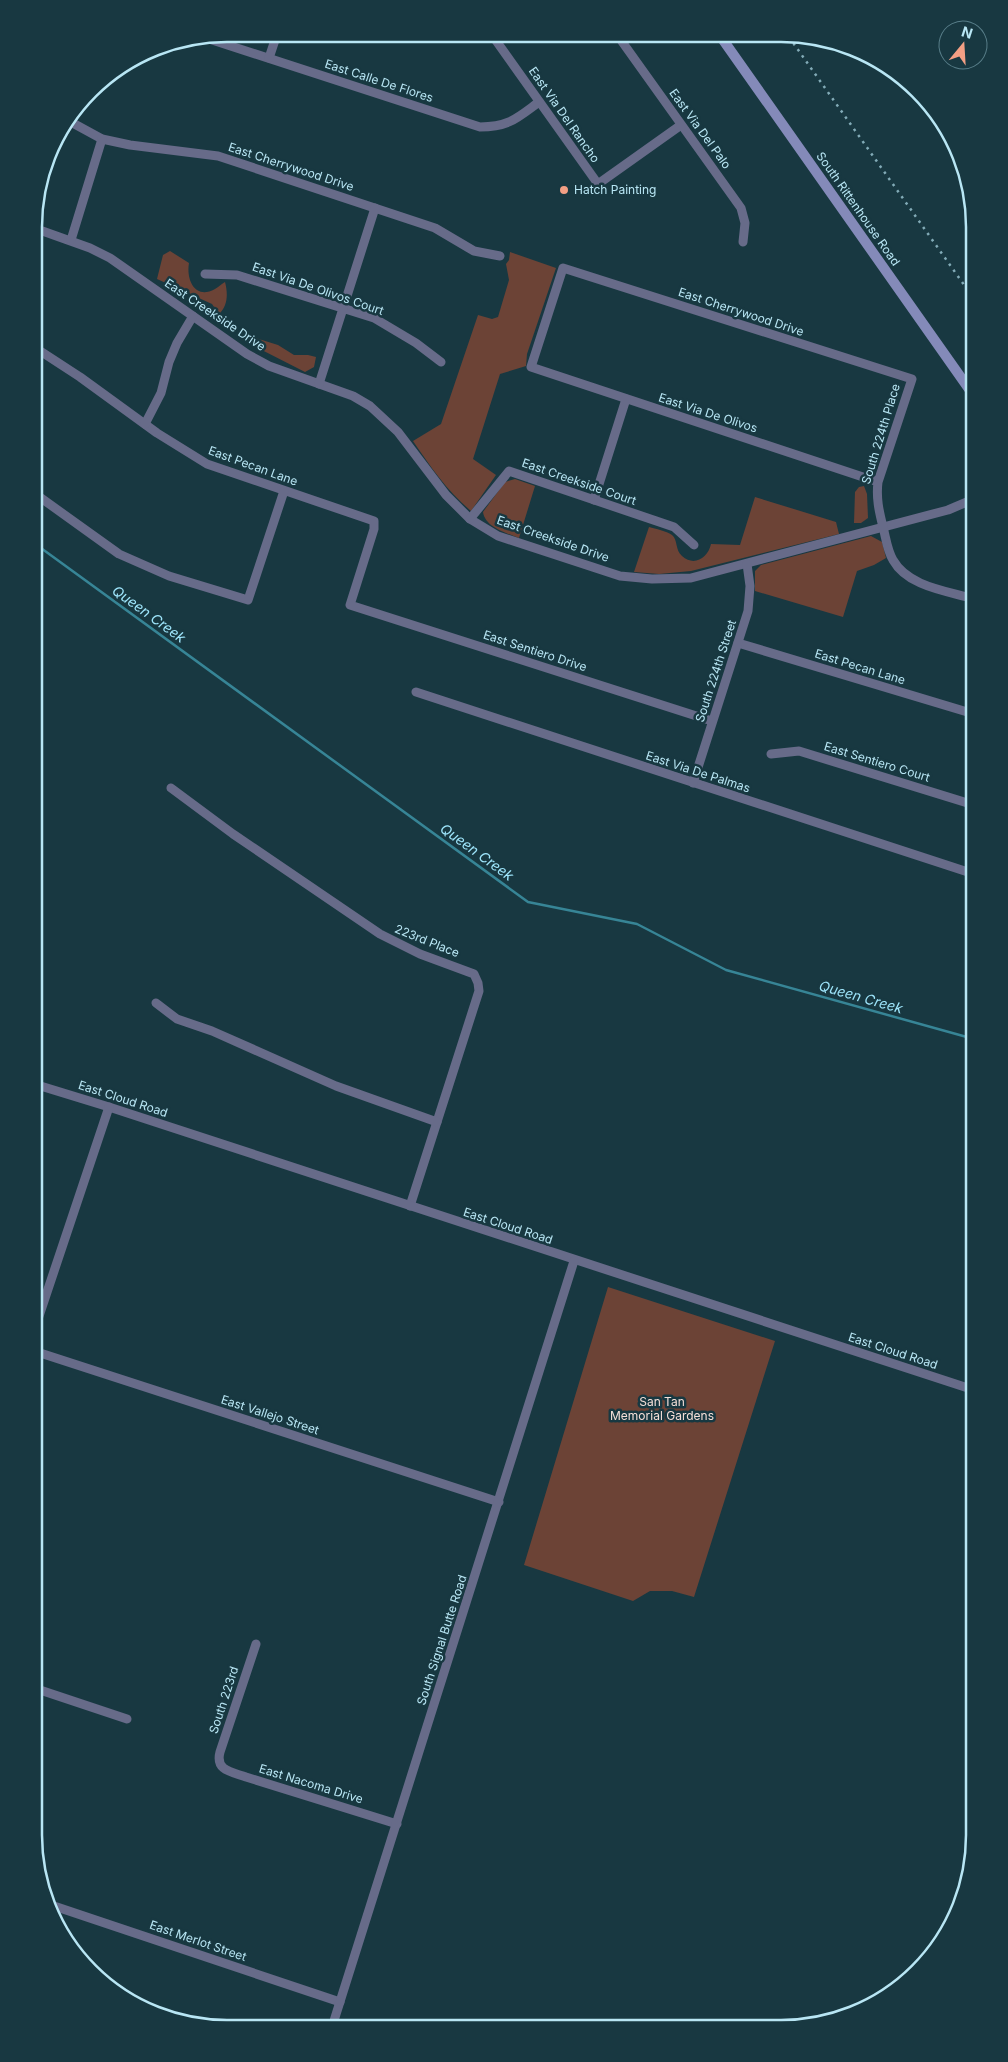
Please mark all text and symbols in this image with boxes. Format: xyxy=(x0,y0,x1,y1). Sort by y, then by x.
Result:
north arrow xyxy=(938,20,988,70)
text: N xyxy=(959,22,975,42)
street label: East Calle De Flores xyxy=(323,56,435,105)
street label: East Via Del Rancho xyxy=(526,64,603,165)
street label: East Via Del Palo xyxy=(666,86,734,172)
street label: East Cherrywood Drive xyxy=(226,139,356,194)
street label: South Rittenhouse Road xyxy=(813,149,903,269)
place label: Hatch Painting xyxy=(574,182,656,197)
marker: Hatch Painting xyxy=(558,184,570,196)
street label: East Via De Olivos Court xyxy=(250,259,386,318)
street label: East Creekside Drive xyxy=(162,275,268,354)
street label: East Cherrywood Drive xyxy=(676,284,806,339)
street label: South 224th Place xyxy=(858,382,903,486)
street label: East Via De Olivos xyxy=(657,389,759,436)
street label: East Pecan Lane xyxy=(206,442,300,489)
street label: East Creekside Court xyxy=(520,455,638,508)
street label: East Creekside Drive xyxy=(495,512,611,565)
water label: Queen Creek xyxy=(109,581,189,646)
street label: South 224th Street xyxy=(692,618,739,724)
street label: East Sentiero Drive xyxy=(482,627,589,674)
street label: East Pecan Lane xyxy=(813,646,907,687)
street label: East Sentiero Court xyxy=(822,738,932,785)
street label: East Via De Palmas xyxy=(644,748,752,795)
water label: Queen Creek xyxy=(437,819,517,884)
street label: 223rd Place xyxy=(393,921,462,960)
water label: Queen Creek xyxy=(817,976,905,1017)
street label: East Cloud Road xyxy=(77,1077,170,1120)
street label: East Cloud Road xyxy=(462,1204,555,1247)
street label: East Cloud Road xyxy=(847,1329,940,1372)
street label: East Vallejo Street xyxy=(219,1392,321,1437)
park label: San Tan Memorial Gardens xyxy=(610,1394,714,1423)
street label: South Signal Butte Road xyxy=(413,1573,470,1707)
street label: South 223rd xyxy=(206,1664,241,1736)
street label: East Nacoma Drive xyxy=(257,1761,365,1806)
street label: East Merlot Street xyxy=(148,1917,249,1964)

